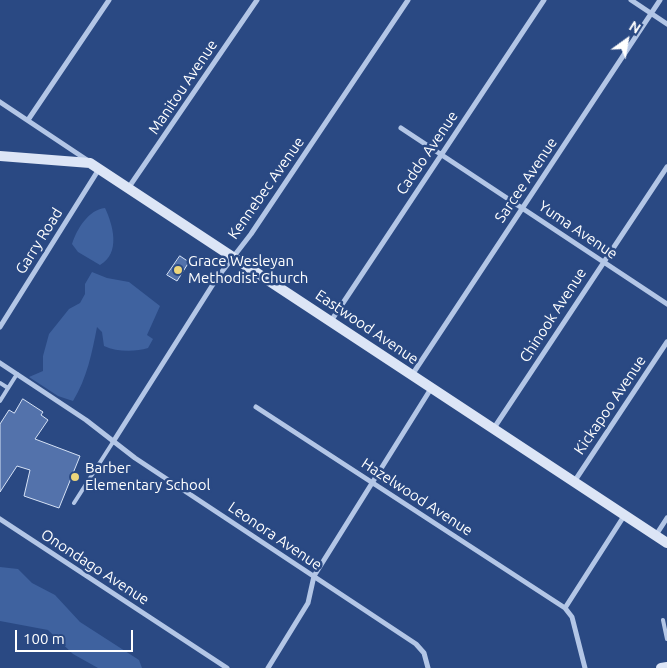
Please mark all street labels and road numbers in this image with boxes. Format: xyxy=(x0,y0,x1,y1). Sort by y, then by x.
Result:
street label: Manitou Avenue xyxy=(145,36,221,138)
street label: Caddo Avenue xyxy=(392,108,462,198)
street label: Kennebec Avenue xyxy=(224,133,308,243)
street label: Sarcee Avenue xyxy=(491,134,561,226)
street label: Yuma Avenue xyxy=(535,197,621,263)
street label: Garry Road xyxy=(12,205,66,277)
street label: Chinook Avenue xyxy=(516,264,590,366)
street label: Eastwood Avenue xyxy=(312,286,422,368)
street label: Kickapoo Avenue xyxy=(570,352,650,458)
street label: Hazelwood Avenue xyxy=(358,454,476,540)
street label: Leonora Avenue xyxy=(225,498,325,574)
street label: Onondago Avenue xyxy=(38,525,152,609)

